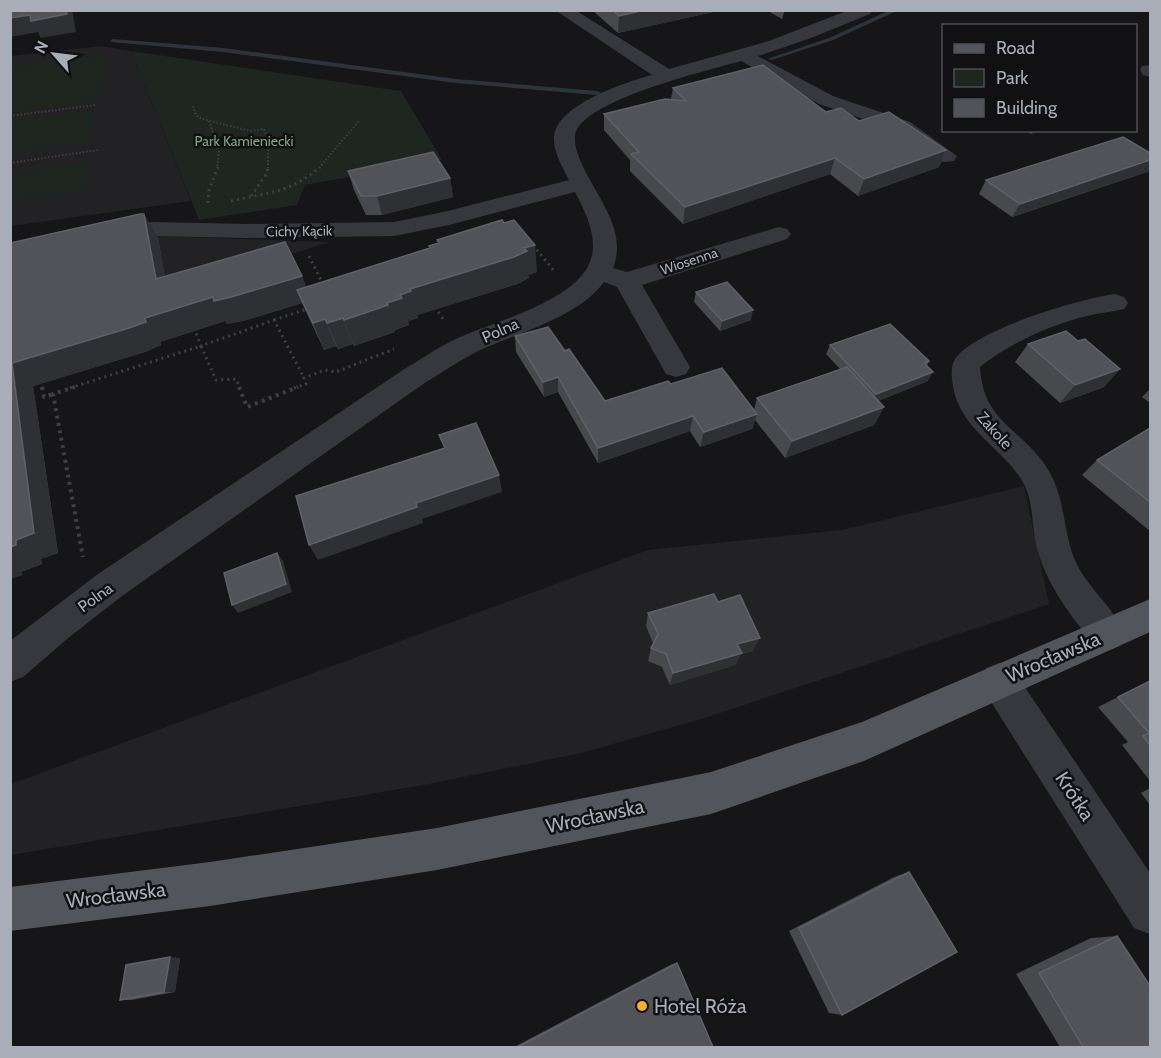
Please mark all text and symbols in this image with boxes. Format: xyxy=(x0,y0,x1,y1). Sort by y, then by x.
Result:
north arrow xyxy=(24,24,84,84)
legend xyxy=(942,24,1137,132)
text: Road xyxy=(996,37,1035,59)
text: N xyxy=(30,38,52,57)
text: Park xyxy=(996,67,1029,89)
text: Building xyxy=(996,97,1058,119)
park label: Park Kamieniecki xyxy=(195,132,294,150)
street label: Cichy Kącik xyxy=(266,221,333,241)
street label: Wiosenna xyxy=(658,243,720,279)
street label: Polna xyxy=(479,314,522,347)
street label: Zakole xyxy=(973,408,1016,453)
street label: Polna xyxy=(74,578,117,616)
street label: Wrocławska xyxy=(1002,626,1104,688)
street label: Krótka xyxy=(1050,767,1100,825)
street label: Wrocławska xyxy=(544,794,647,838)
street label: Wrocławska xyxy=(65,877,167,913)
place label: Hotel Róża xyxy=(654,994,747,1018)
marker: Hotel Róża xyxy=(635,999,649,1013)

